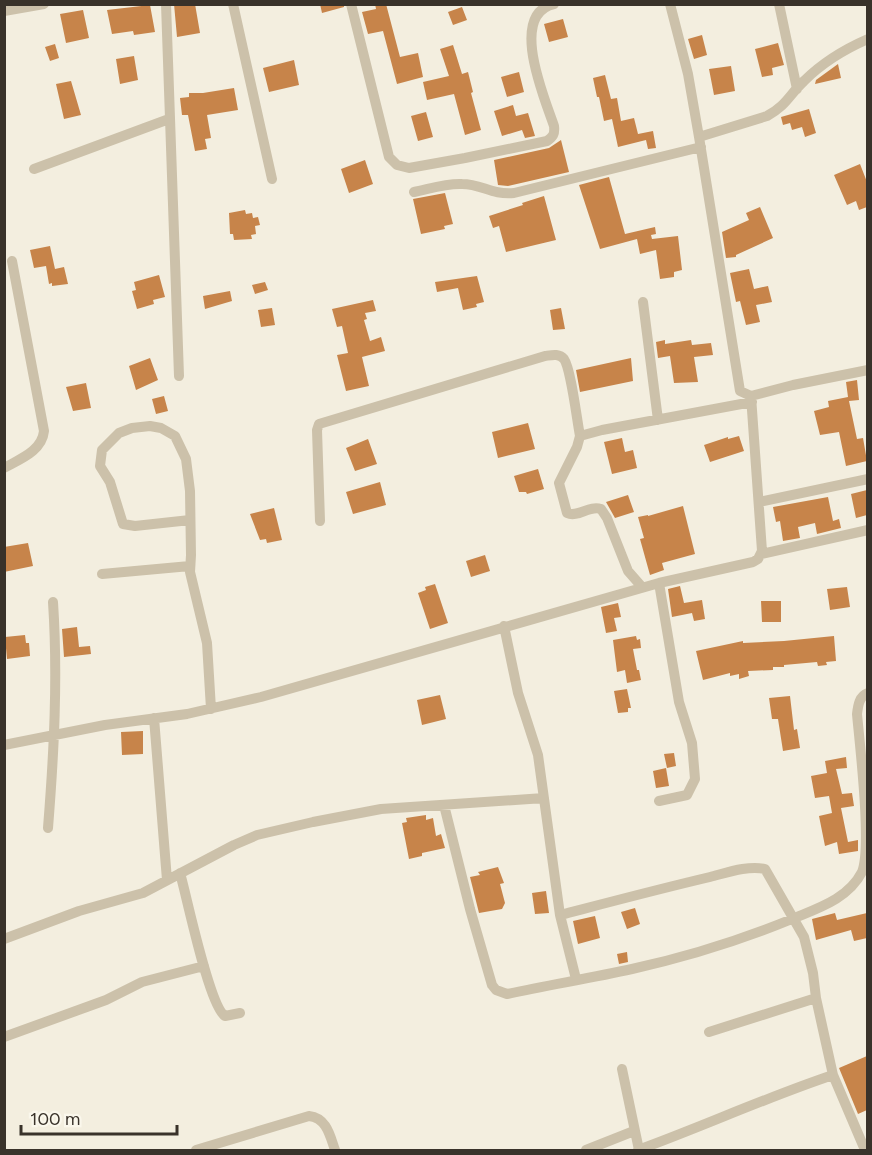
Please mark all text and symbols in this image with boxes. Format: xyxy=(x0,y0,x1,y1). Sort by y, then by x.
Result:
scale bar xyxy=(21,1098,177,1136)
text: 100 m xyxy=(30,1108,80,1130)

